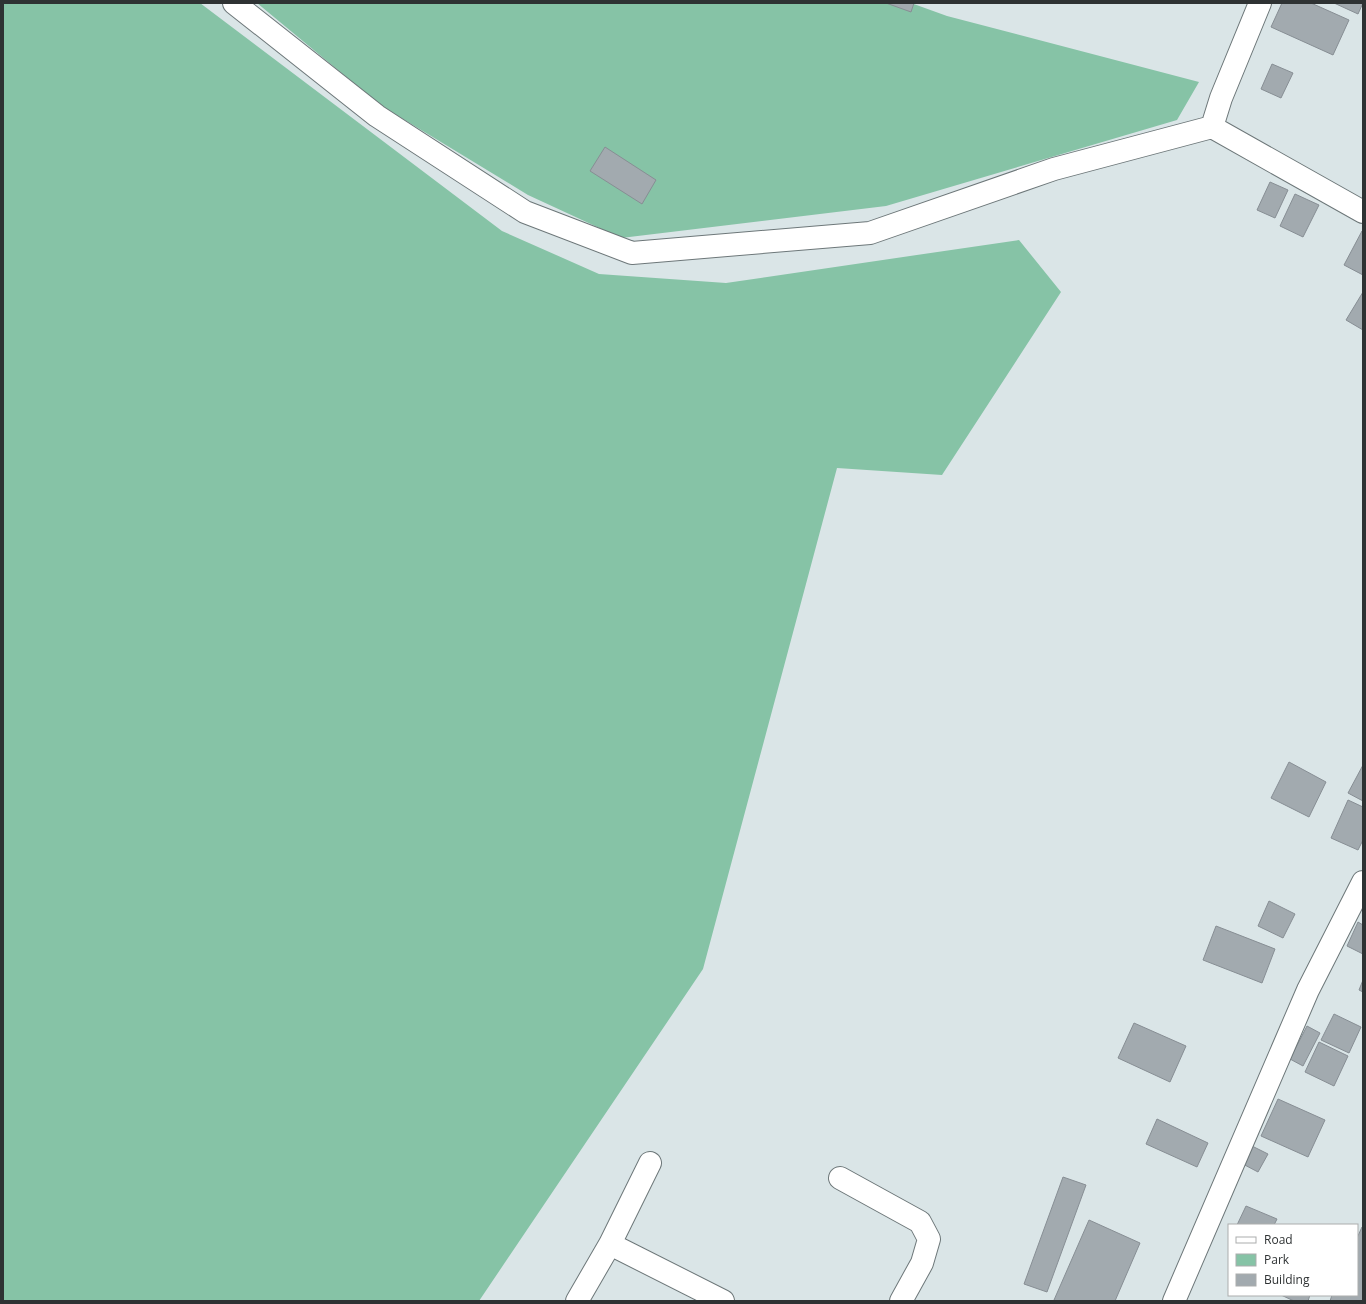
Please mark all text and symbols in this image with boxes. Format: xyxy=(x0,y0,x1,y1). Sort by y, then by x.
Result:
legend xyxy=(1228,1224,1358,1296)
text: Road xyxy=(1264,1231,1293,1248)
text: Park xyxy=(1264,1251,1290,1268)
text: Building xyxy=(1264,1271,1310,1288)

